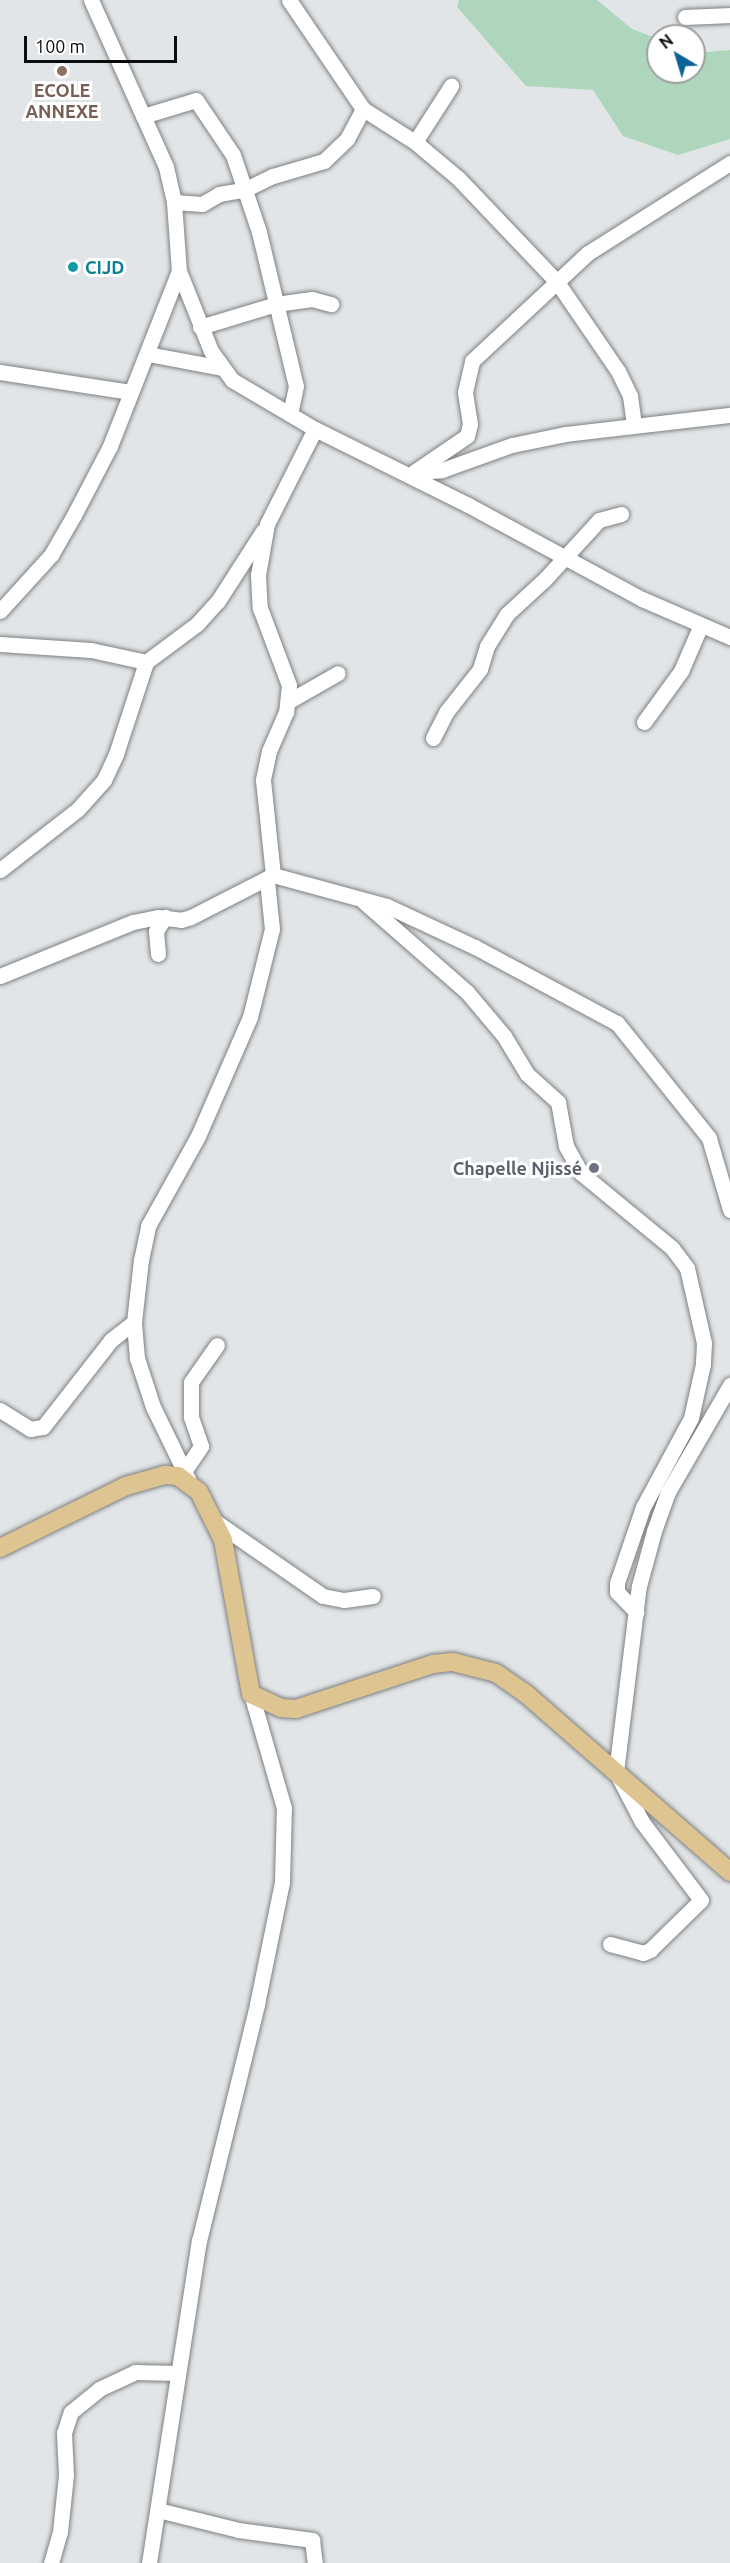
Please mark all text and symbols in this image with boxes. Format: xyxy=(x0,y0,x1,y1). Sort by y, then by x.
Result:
scale bar xyxy=(27,24,180,62)
north arrow xyxy=(646,24,706,84)
text: N xyxy=(656,31,676,52)
text: 100 m xyxy=(35,36,85,56)
marker: ECOLE ANNEXE xyxy=(55,64,69,78)
place label: ECOLE ANNEXE xyxy=(25,80,99,122)
place label: CIJD xyxy=(85,256,124,278)
marker: CIJD xyxy=(66,260,80,274)
place label: Chapelle Njissé xyxy=(453,1157,582,1179)
marker: Chapelle Njissé xyxy=(587,1161,601,1175)

